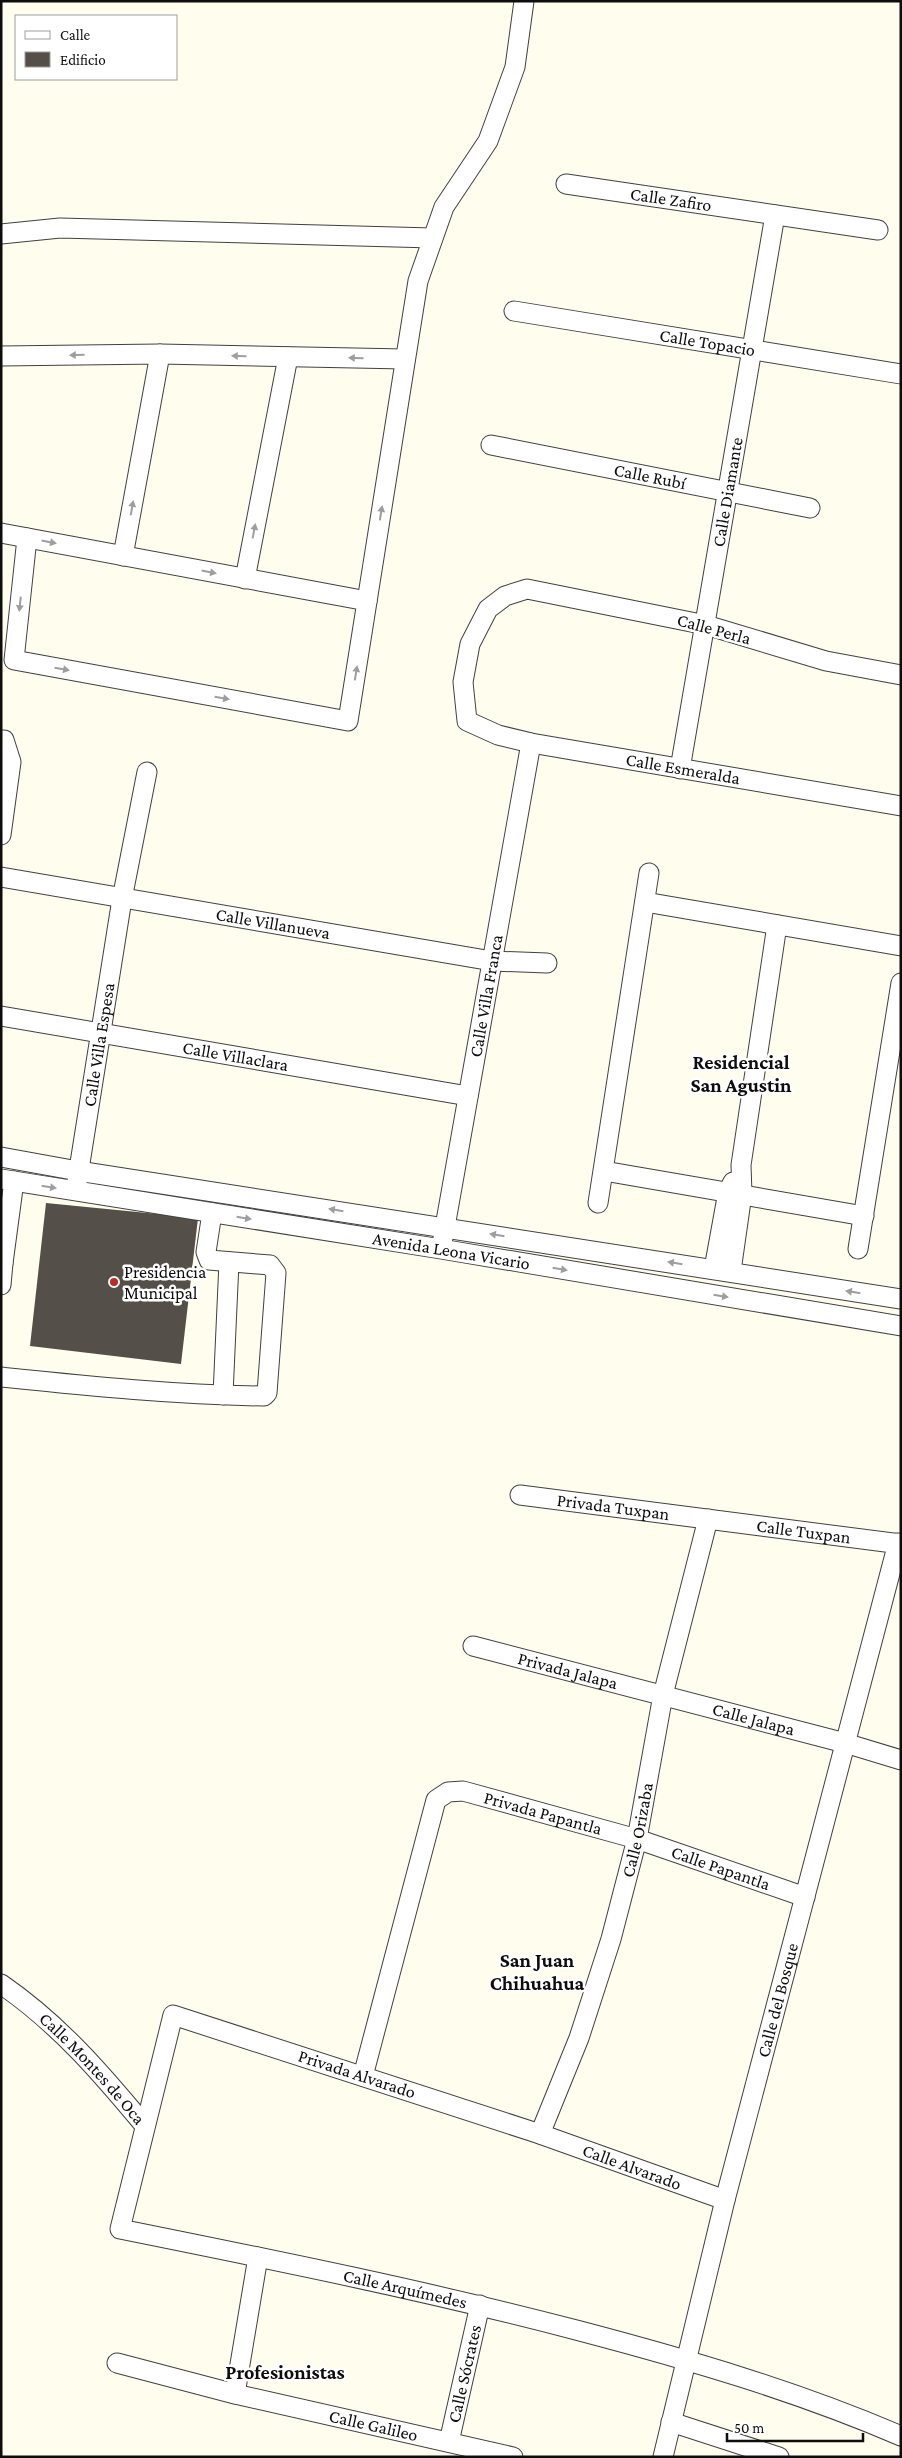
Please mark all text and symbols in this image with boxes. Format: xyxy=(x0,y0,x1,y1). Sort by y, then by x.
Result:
legend xyxy=(15,15,178,80)
text: Calle xyxy=(60,27,91,43)
text: Edificio xyxy=(60,52,106,68)
street label: Calle Zafiro xyxy=(629,184,713,215)
street label: Calle Topacio xyxy=(658,325,757,360)
one-way arrow xyxy=(68,351,84,359)
one-way arrow xyxy=(231,351,247,359)
one-way arrow xyxy=(348,354,364,362)
street label: Calle Diamante xyxy=(708,436,747,548)
street label: Calle Rubí xyxy=(612,460,689,494)
one-way arrow xyxy=(128,499,136,515)
one-way arrow xyxy=(377,504,385,520)
one-way arrow xyxy=(251,522,259,538)
one-way arrow xyxy=(42,538,57,546)
one-way arrow xyxy=(201,568,217,576)
one-way arrow xyxy=(16,596,24,612)
street label: Calle Perla xyxy=(675,610,753,648)
one-way arrow xyxy=(55,665,71,673)
one-way arrow xyxy=(352,665,360,681)
one-way arrow xyxy=(214,695,230,703)
street label: Calle Esmeralda xyxy=(624,749,742,788)
street label: Calle Villanueva xyxy=(214,904,332,943)
street label: Calle Villa Franca xyxy=(465,933,507,1059)
street label: Calle Villa Espesa xyxy=(79,981,119,1108)
street label: Calle Villaclara xyxy=(181,1037,290,1075)
district label: Residencial San Agustin xyxy=(691,1051,792,1096)
one-way arrow xyxy=(42,1183,58,1191)
one-way arrow xyxy=(328,1206,344,1214)
one-way arrow xyxy=(237,1214,253,1222)
street label: Avenida Leona Vicario xyxy=(371,1228,532,1274)
one-way arrow xyxy=(489,1231,505,1239)
one-way arrow xyxy=(667,1259,683,1267)
place label: Presidencia Municipal xyxy=(124,1262,206,1303)
one-way arrow xyxy=(553,1265,569,1273)
marker: Presidencia Municipal xyxy=(108,1276,120,1288)
one-way arrow xyxy=(844,1287,860,1295)
one-way arrow xyxy=(713,1292,729,1300)
street label: Privada Tuxpan xyxy=(556,1490,671,1524)
street label: Calle Tuxpan xyxy=(755,1516,852,1547)
street label: Privada Jalapa xyxy=(516,1648,620,1693)
street label: Calle Jalapa xyxy=(710,1699,797,1739)
street label: Calle Orizaba xyxy=(617,1781,657,1879)
street label: Privada Papantla xyxy=(482,1787,604,1839)
street label: Calle Papantla xyxy=(669,1842,773,1894)
street label: Calle del Bosque xyxy=(753,1941,802,2060)
district label: San Juan Chihuahua xyxy=(490,1949,585,1994)
street label: Calle Montes de Oca xyxy=(35,2008,150,2129)
street label: Privada Alvarado xyxy=(296,2046,418,2102)
street label: Calle Alvarado xyxy=(580,2140,684,2194)
street label: Calle Arquímedes xyxy=(341,2265,469,2313)
street label: Calle Sócrates xyxy=(444,2323,485,2425)
district label: Profesionistas xyxy=(225,2361,345,2383)
street label: Calle Galileo xyxy=(327,2406,420,2445)
scale bar xyxy=(727,2410,863,2442)
text: 50 m xyxy=(734,2420,764,2436)

